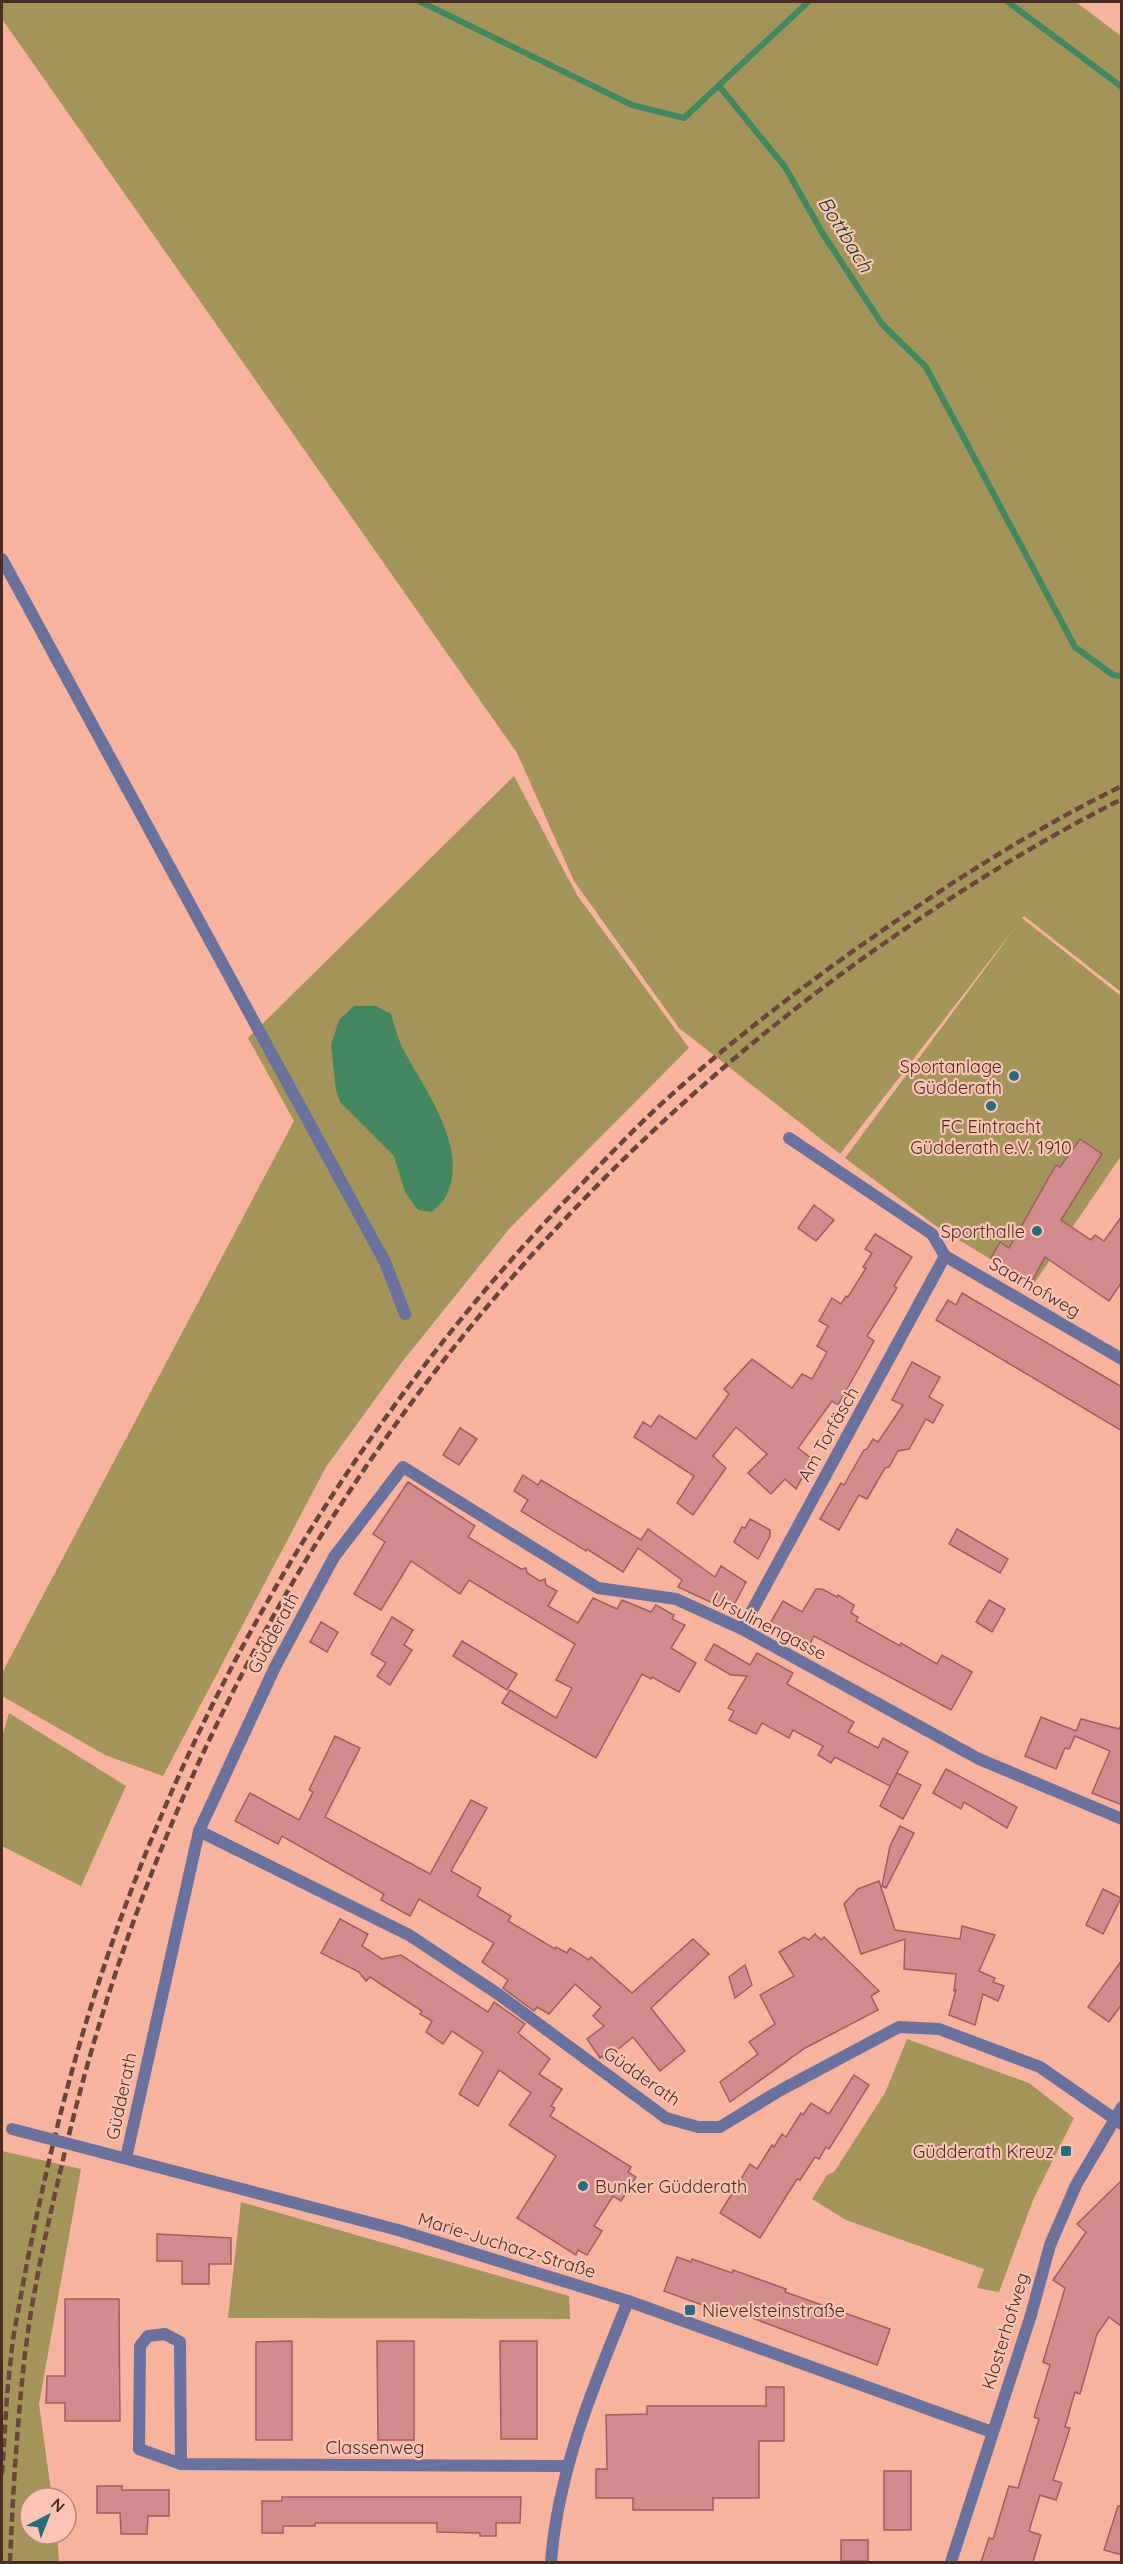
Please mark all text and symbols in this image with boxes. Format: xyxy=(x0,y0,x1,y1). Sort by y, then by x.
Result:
water label: Bottbach xyxy=(813,191,879,277)
place label: Sportanlage Güdderath xyxy=(900,1055,1002,1099)
marker: Sportanlage Güdderath xyxy=(1007,1069,1021,1083)
marker: FC Eintracht Güdderath e.V. 1910 xyxy=(984,1099,998,1113)
place label: FC Eintracht Güdderath e.V. 1910 xyxy=(910,1115,1072,1159)
place label: Sporthalle xyxy=(941,1220,1025,1243)
marker: Sporthalle xyxy=(1030,1224,1044,1238)
street label: Saarhofweg xyxy=(985,1252,1085,1322)
street label: Am Torfäsch xyxy=(793,1383,863,1485)
street label: Ursulinengasse xyxy=(707,1587,831,1665)
street label: Güdderath xyxy=(242,1588,304,1678)
street label: Güdderath xyxy=(599,2041,685,2111)
street label: Güdderath xyxy=(101,2050,141,2142)
place label: Güdderath Kreuz xyxy=(913,2140,1054,2163)
marker: Güdderath Kreuz xyxy=(1059,2144,1073,2158)
place label: Bunker Güdderath xyxy=(595,2175,747,2198)
marker: Bunker Güdderath xyxy=(576,2179,590,2193)
street label: Marie-Juchacz-Straße xyxy=(415,2207,599,2283)
street label: Klosterhofweg xyxy=(976,2270,1034,2392)
place label: Nievelsteinstraße xyxy=(702,2299,845,2322)
marker: Nievelsteinstraße xyxy=(683,2303,697,2317)
street label: Classenweg xyxy=(325,2436,425,2459)
north arrow xyxy=(18,2486,78,2546)
text: N xyxy=(47,2493,69,2516)

